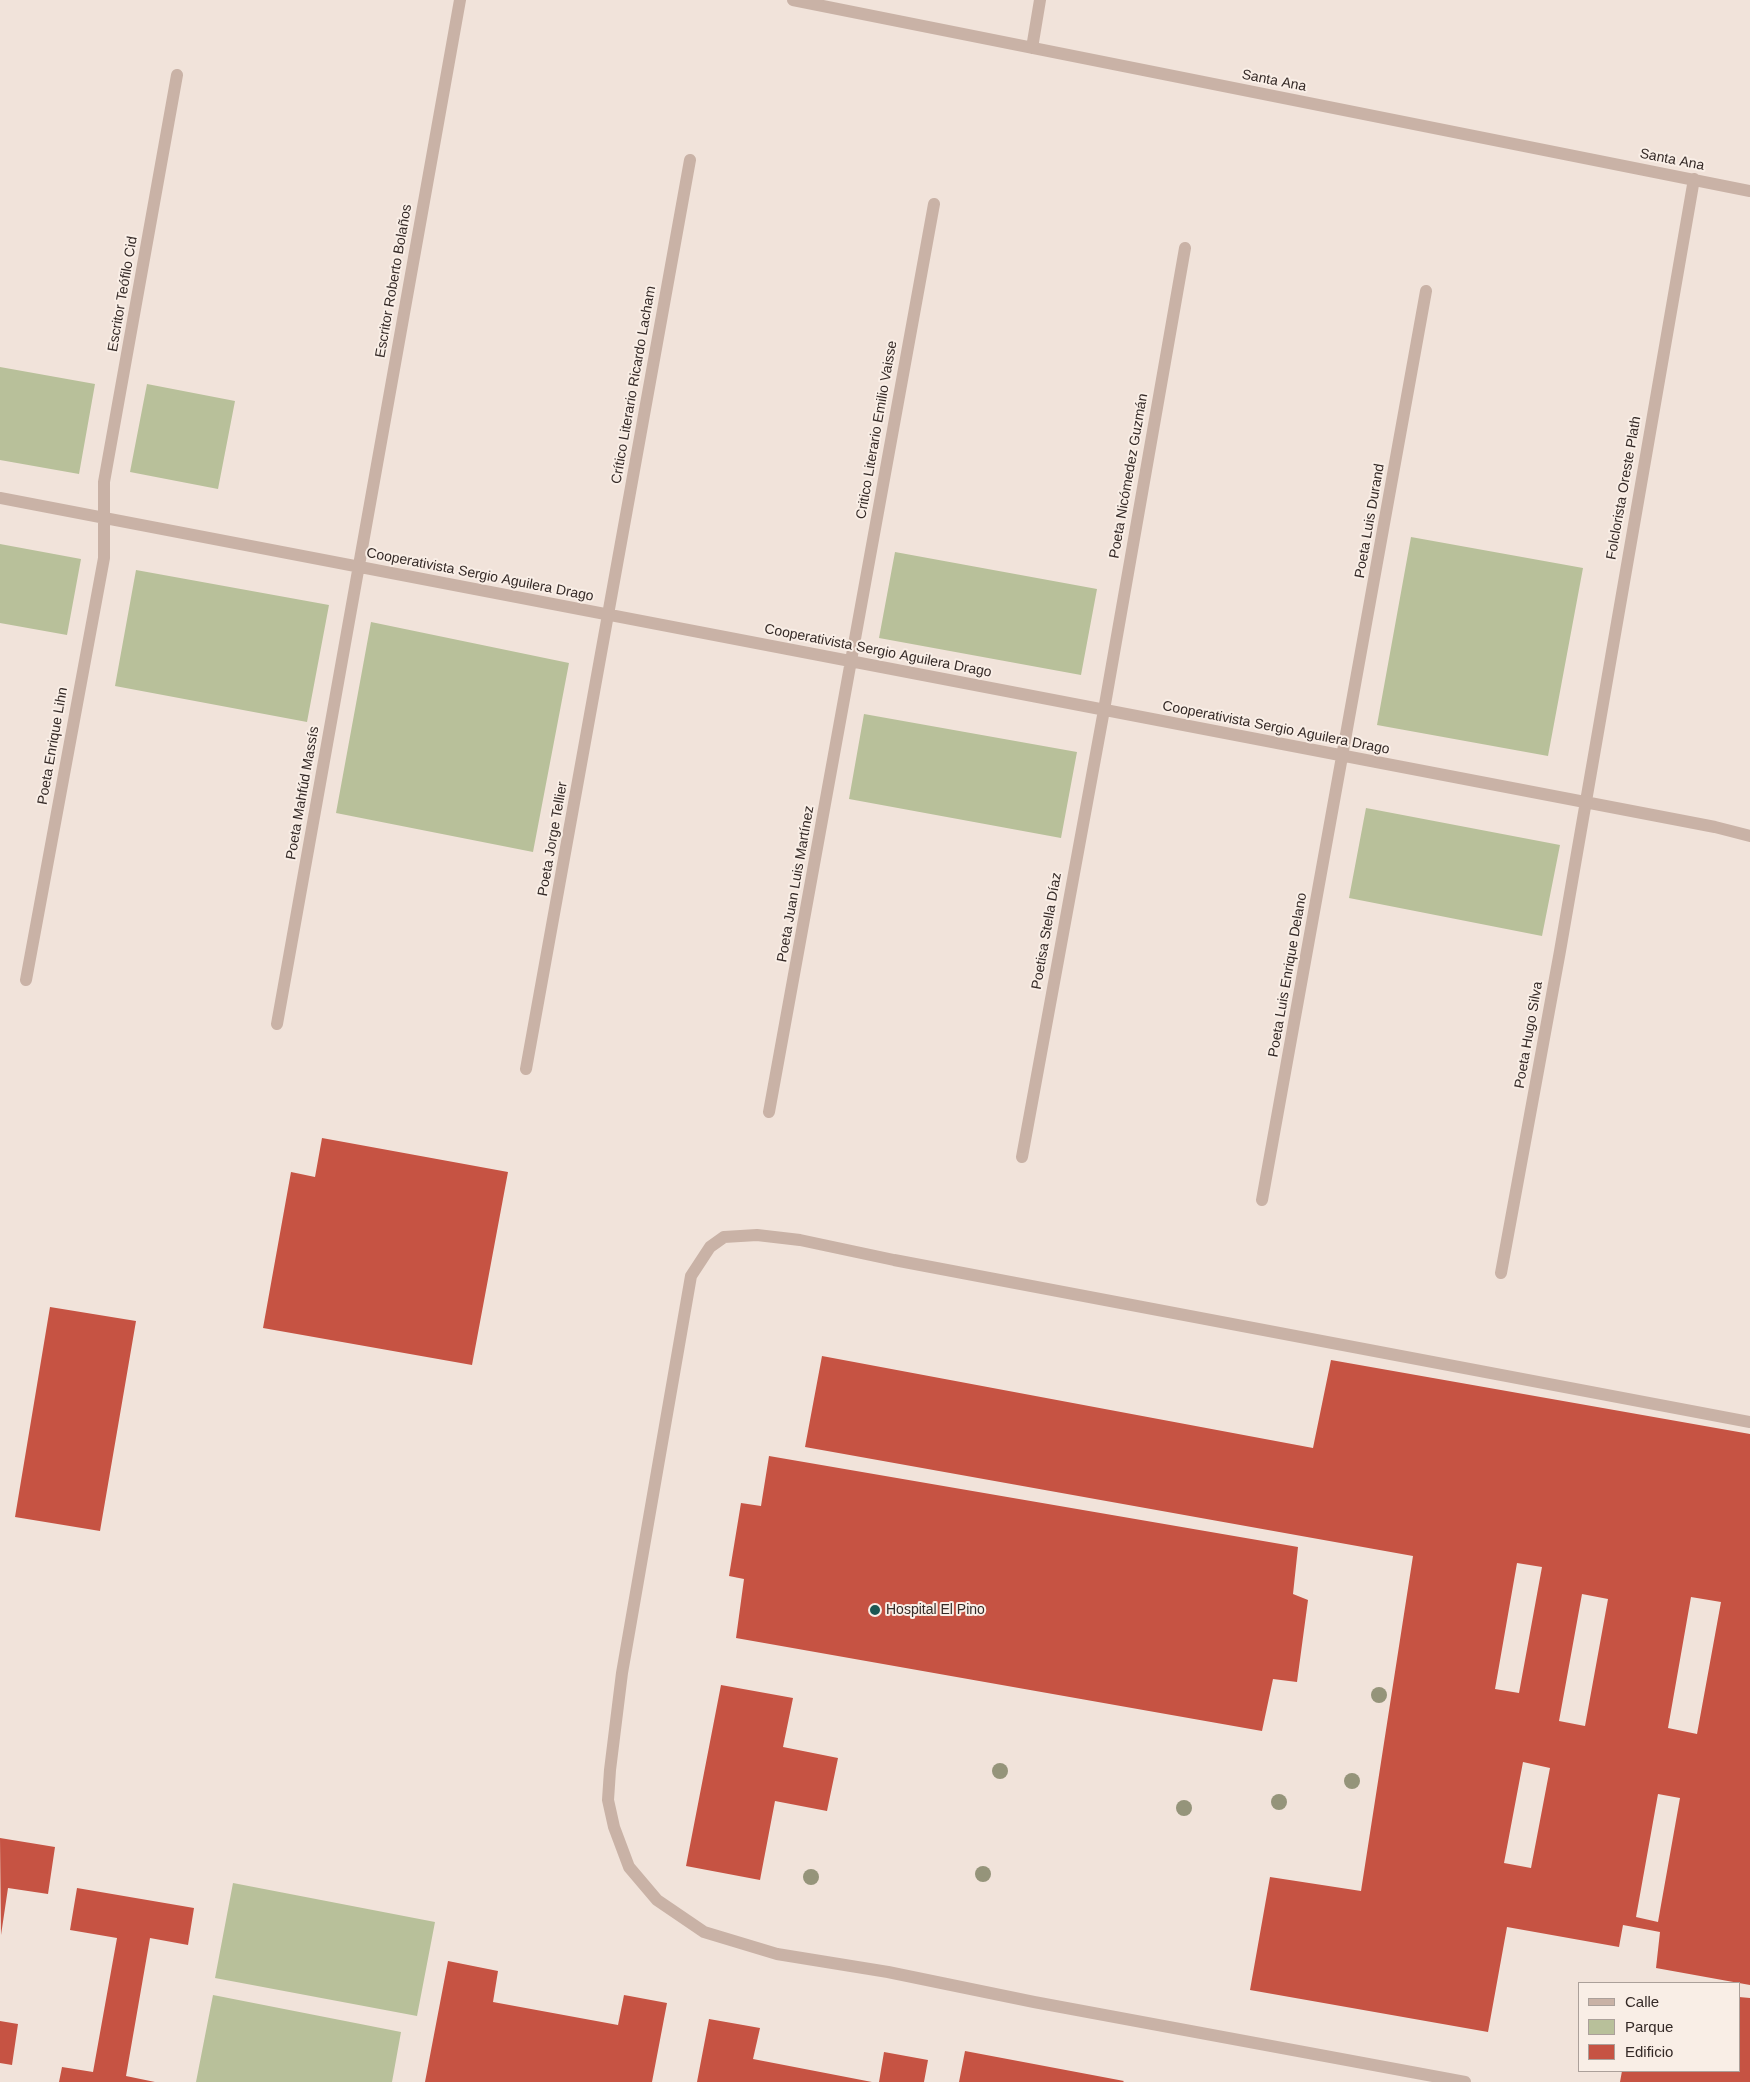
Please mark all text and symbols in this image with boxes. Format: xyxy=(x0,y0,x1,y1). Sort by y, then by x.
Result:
street label: Santa Ana xyxy=(1240,67,1308,95)
street label: Santa Ana xyxy=(1638,146,1706,174)
street label: Escritor Roberto Bolaños xyxy=(372,203,416,359)
street label: Escritor Teófilo Cid xyxy=(105,235,141,353)
street label: Crítico Literario Ricardo Lacham xyxy=(608,285,660,485)
street label: Critico Literario Emilio Vaisse xyxy=(853,339,901,521)
street label: Poeta Nicómedez Guzmán xyxy=(1106,392,1152,560)
street label: Folclorista Oreste Plath xyxy=(1603,415,1645,561)
street label: Poeta Luis Durand xyxy=(1352,462,1388,580)
street label: Cooperativista Sergio Aguilera Drago xyxy=(365,545,595,605)
street label: Cooperativista Sergio Aguilera Drago xyxy=(763,621,993,681)
street label: Poeta Enrique Lihn xyxy=(34,686,72,806)
street label: Cooperativista Sergio Aguilera Drago xyxy=(1161,698,1391,758)
street label: Poeta Mahfúd Massís xyxy=(283,725,323,861)
street label: Poeta Jorge Tellier xyxy=(535,780,571,898)
street label: Poeta Juan Luis Martínez xyxy=(774,804,818,964)
street label: Poetisa Stella Díaz xyxy=(1028,871,1066,991)
street label: Poeta Luis Enrique Delano xyxy=(1265,892,1311,1058)
street label: Poeta Hugo Silva xyxy=(1511,980,1547,1090)
place label: Hospital El Pino xyxy=(886,1602,985,1618)
marker: Hospital El Pino xyxy=(868,1603,882,1617)
legend xyxy=(1578,1982,1740,2072)
text: Calle xyxy=(1625,1993,1659,2010)
text: Parque xyxy=(1625,2018,1673,2035)
text: Edificio xyxy=(1625,2043,1673,2060)

